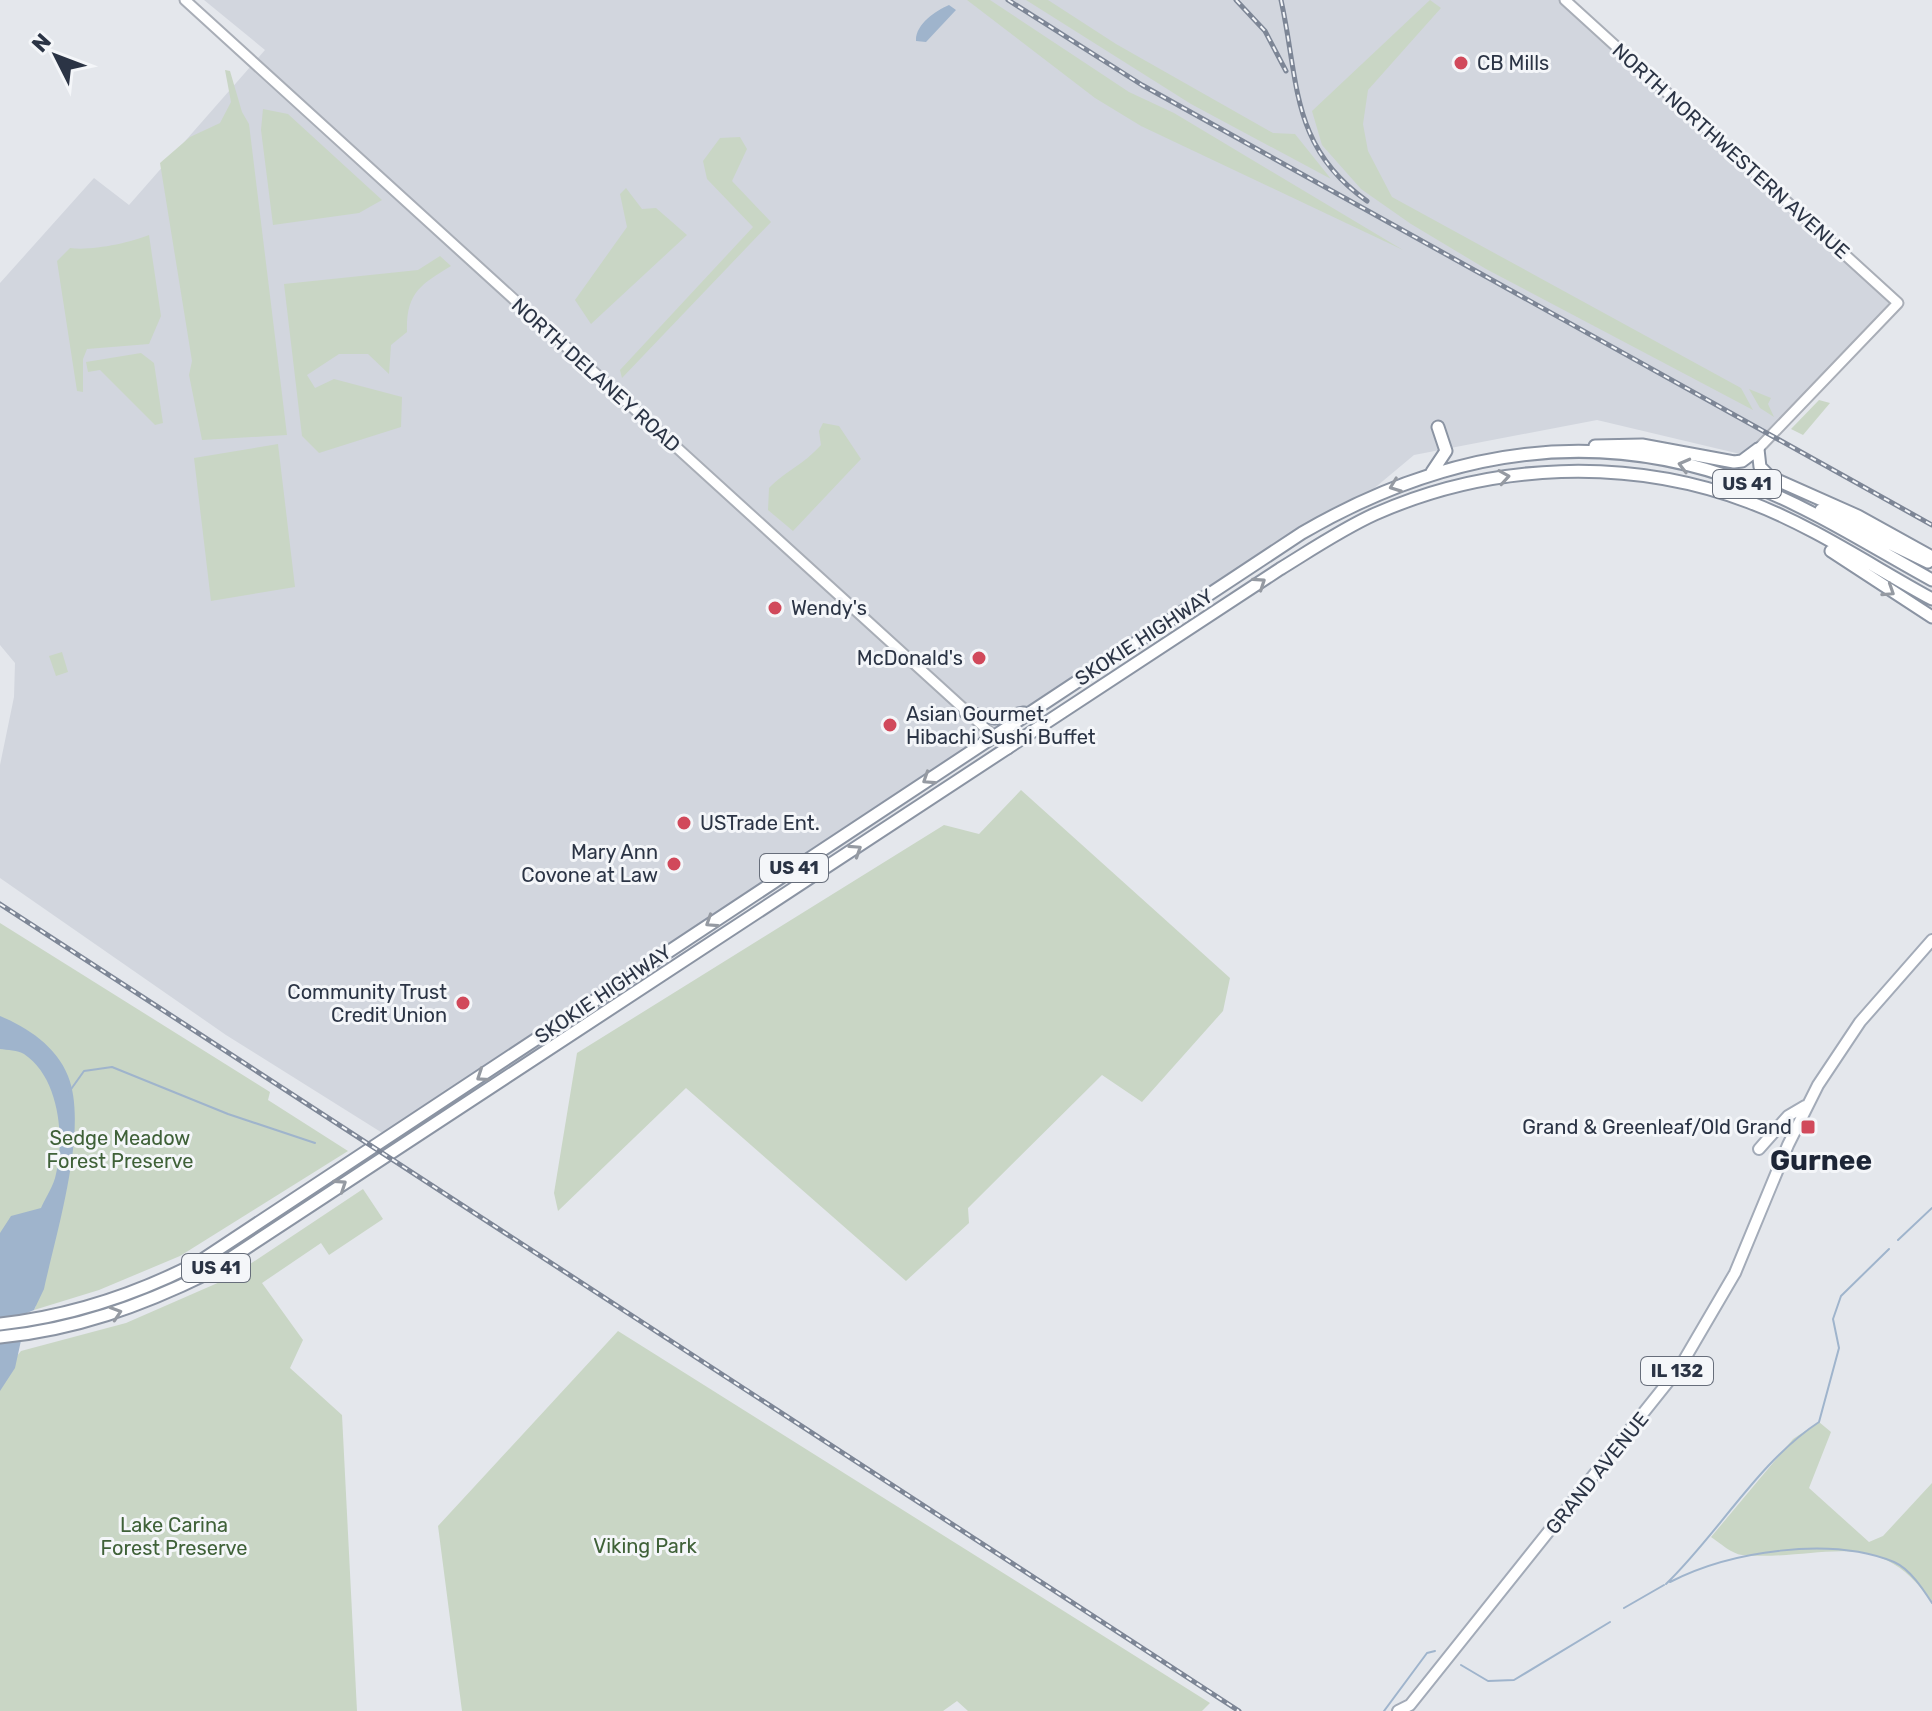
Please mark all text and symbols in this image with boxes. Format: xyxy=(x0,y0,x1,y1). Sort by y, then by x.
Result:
north arrow xyxy=(16,16,96,96)
text: N xyxy=(26,28,57,58)
street label: NORTH NORTHWESTERN AVENUE xyxy=(1608,38,1854,264)
place label: CB Mills xyxy=(1477,51,1549,75)
marker: CB Mills xyxy=(1452,54,1470,72)
street label: NORTH DELANEY ROAD xyxy=(507,293,685,457)
one-way arrow xyxy=(1678,458,1692,475)
one-way arrow xyxy=(1497,469,1511,486)
road number: US 41 xyxy=(1713,470,1781,498)
one-way arrow xyxy=(1389,476,1403,493)
one-way arrow xyxy=(1251,578,1265,593)
one-way arrow xyxy=(1880,581,1894,596)
street label: SKOKIE HIGHWAY xyxy=(1070,583,1218,691)
place label: Wendy's xyxy=(791,596,867,620)
marker: Wendy's xyxy=(766,599,784,617)
place label: McDonald's xyxy=(857,646,963,670)
marker: McDonald's xyxy=(970,649,988,667)
place label: Asian Gourmet, Hibachi Sushi Buffet xyxy=(906,702,1096,749)
marker: Asian Gourmet, Hibachi Sushi Buffet xyxy=(881,716,899,734)
one-way arrow xyxy=(922,770,937,785)
place label: USTrade Ent. xyxy=(700,811,820,835)
marker: USTrade Ent. xyxy=(675,814,693,832)
place label: Mary Ann Covone at Law xyxy=(521,840,658,887)
one-way arrow xyxy=(847,844,861,859)
road number: US 41 xyxy=(760,854,828,882)
marker: Mary Ann Covone at Law xyxy=(665,855,683,873)
one-way arrow xyxy=(705,913,720,928)
street label: SKOKIE HIGHWAY xyxy=(530,939,676,1049)
place label: Community Trust Credit Union xyxy=(287,980,447,1027)
marker: Community Trust Credit Union xyxy=(454,994,472,1012)
one-way arrow xyxy=(476,1066,490,1081)
place label: Grand & Greenleaf/Old Grand xyxy=(1522,1115,1792,1139)
marker: Grand & Greenleaf/Old Grand xyxy=(1799,1118,1817,1136)
park label: Sedge Meadow Forest Preserve xyxy=(47,1126,193,1173)
district label: Gurnee xyxy=(1770,1144,1872,1177)
one-way arrow xyxy=(333,1180,347,1195)
road number: US 41 xyxy=(182,1254,250,1282)
one-way arrow xyxy=(109,1306,122,1322)
road number: IL 132 xyxy=(1641,1357,1713,1385)
street label: GRAND AVENUE xyxy=(1541,1407,1653,1539)
park label: Lake Carina Forest Preserve xyxy=(101,1513,247,1560)
park label: Viking Park xyxy=(593,1534,697,1558)

